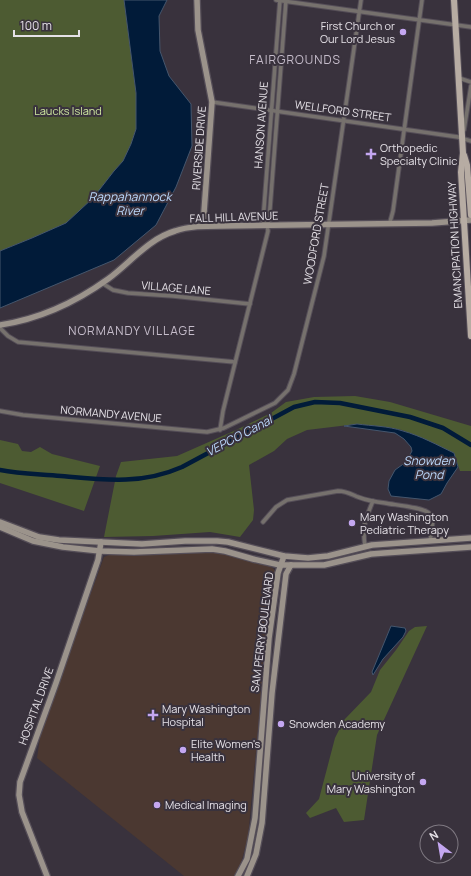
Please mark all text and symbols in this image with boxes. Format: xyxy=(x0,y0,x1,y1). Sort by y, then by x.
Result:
scale bar xyxy=(14,12,79,38)
text: 100 m xyxy=(20,17,52,34)
place label: First Church or Our Lord Jesus xyxy=(320,18,395,46)
marker: First Church or Our Lord Jesus xyxy=(398,27,408,37)
district label: FAIRGROUNDS xyxy=(249,51,341,68)
street label: HANSON AVENUE xyxy=(250,81,271,169)
street label: WELLFORD STREET xyxy=(294,96,393,125)
park label: Laucks Island xyxy=(34,103,102,118)
street label: RIVERSIDE DRIVE xyxy=(188,105,209,191)
place label: Orthopedic Specialty Clinic xyxy=(380,140,457,168)
marker: Orthopedic Specialty Clinic xyxy=(365,148,377,160)
street label: EMANCIPATION HIGHWAY xyxy=(444,180,465,309)
street label: WOODFORD STREET xyxy=(299,182,332,286)
water label: Rappahannock River xyxy=(89,188,173,219)
street label: FALL HILL AVENUE xyxy=(189,207,279,226)
street label: VILLAGE LANE xyxy=(141,277,211,298)
district label: NORMANDY VILLAGE xyxy=(68,322,196,339)
street label: NORMANDY AVENUE xyxy=(60,402,162,425)
water label: VEPCO Canal xyxy=(203,410,277,460)
water label: Snowden Pond xyxy=(403,452,456,483)
place label: Mary Washington Pediatric Therapy xyxy=(360,509,449,537)
marker: Mary Washington Pediatric Therapy xyxy=(347,518,357,528)
street label: SAM PERRY BOULEVARD xyxy=(247,571,276,693)
street label: HOSPITAL DRIVE xyxy=(14,665,57,747)
place label: Mary Washington Hospital xyxy=(162,701,250,729)
marker: Mary Washington Hospital xyxy=(147,709,159,721)
place label: Snowden Academy xyxy=(289,716,385,731)
marker: Snowden Academy xyxy=(276,719,286,729)
place label: Elite Women's Health xyxy=(191,736,260,764)
marker: Elite Women's Health xyxy=(178,745,188,755)
place label: University of Mary Washington xyxy=(327,768,415,796)
marker: University of Mary Washington xyxy=(418,777,428,787)
place label: Medical Imaging xyxy=(165,797,247,812)
marker: Medical Imaging xyxy=(152,800,162,810)
north arrow xyxy=(419,824,459,864)
text: N xyxy=(426,826,441,843)

